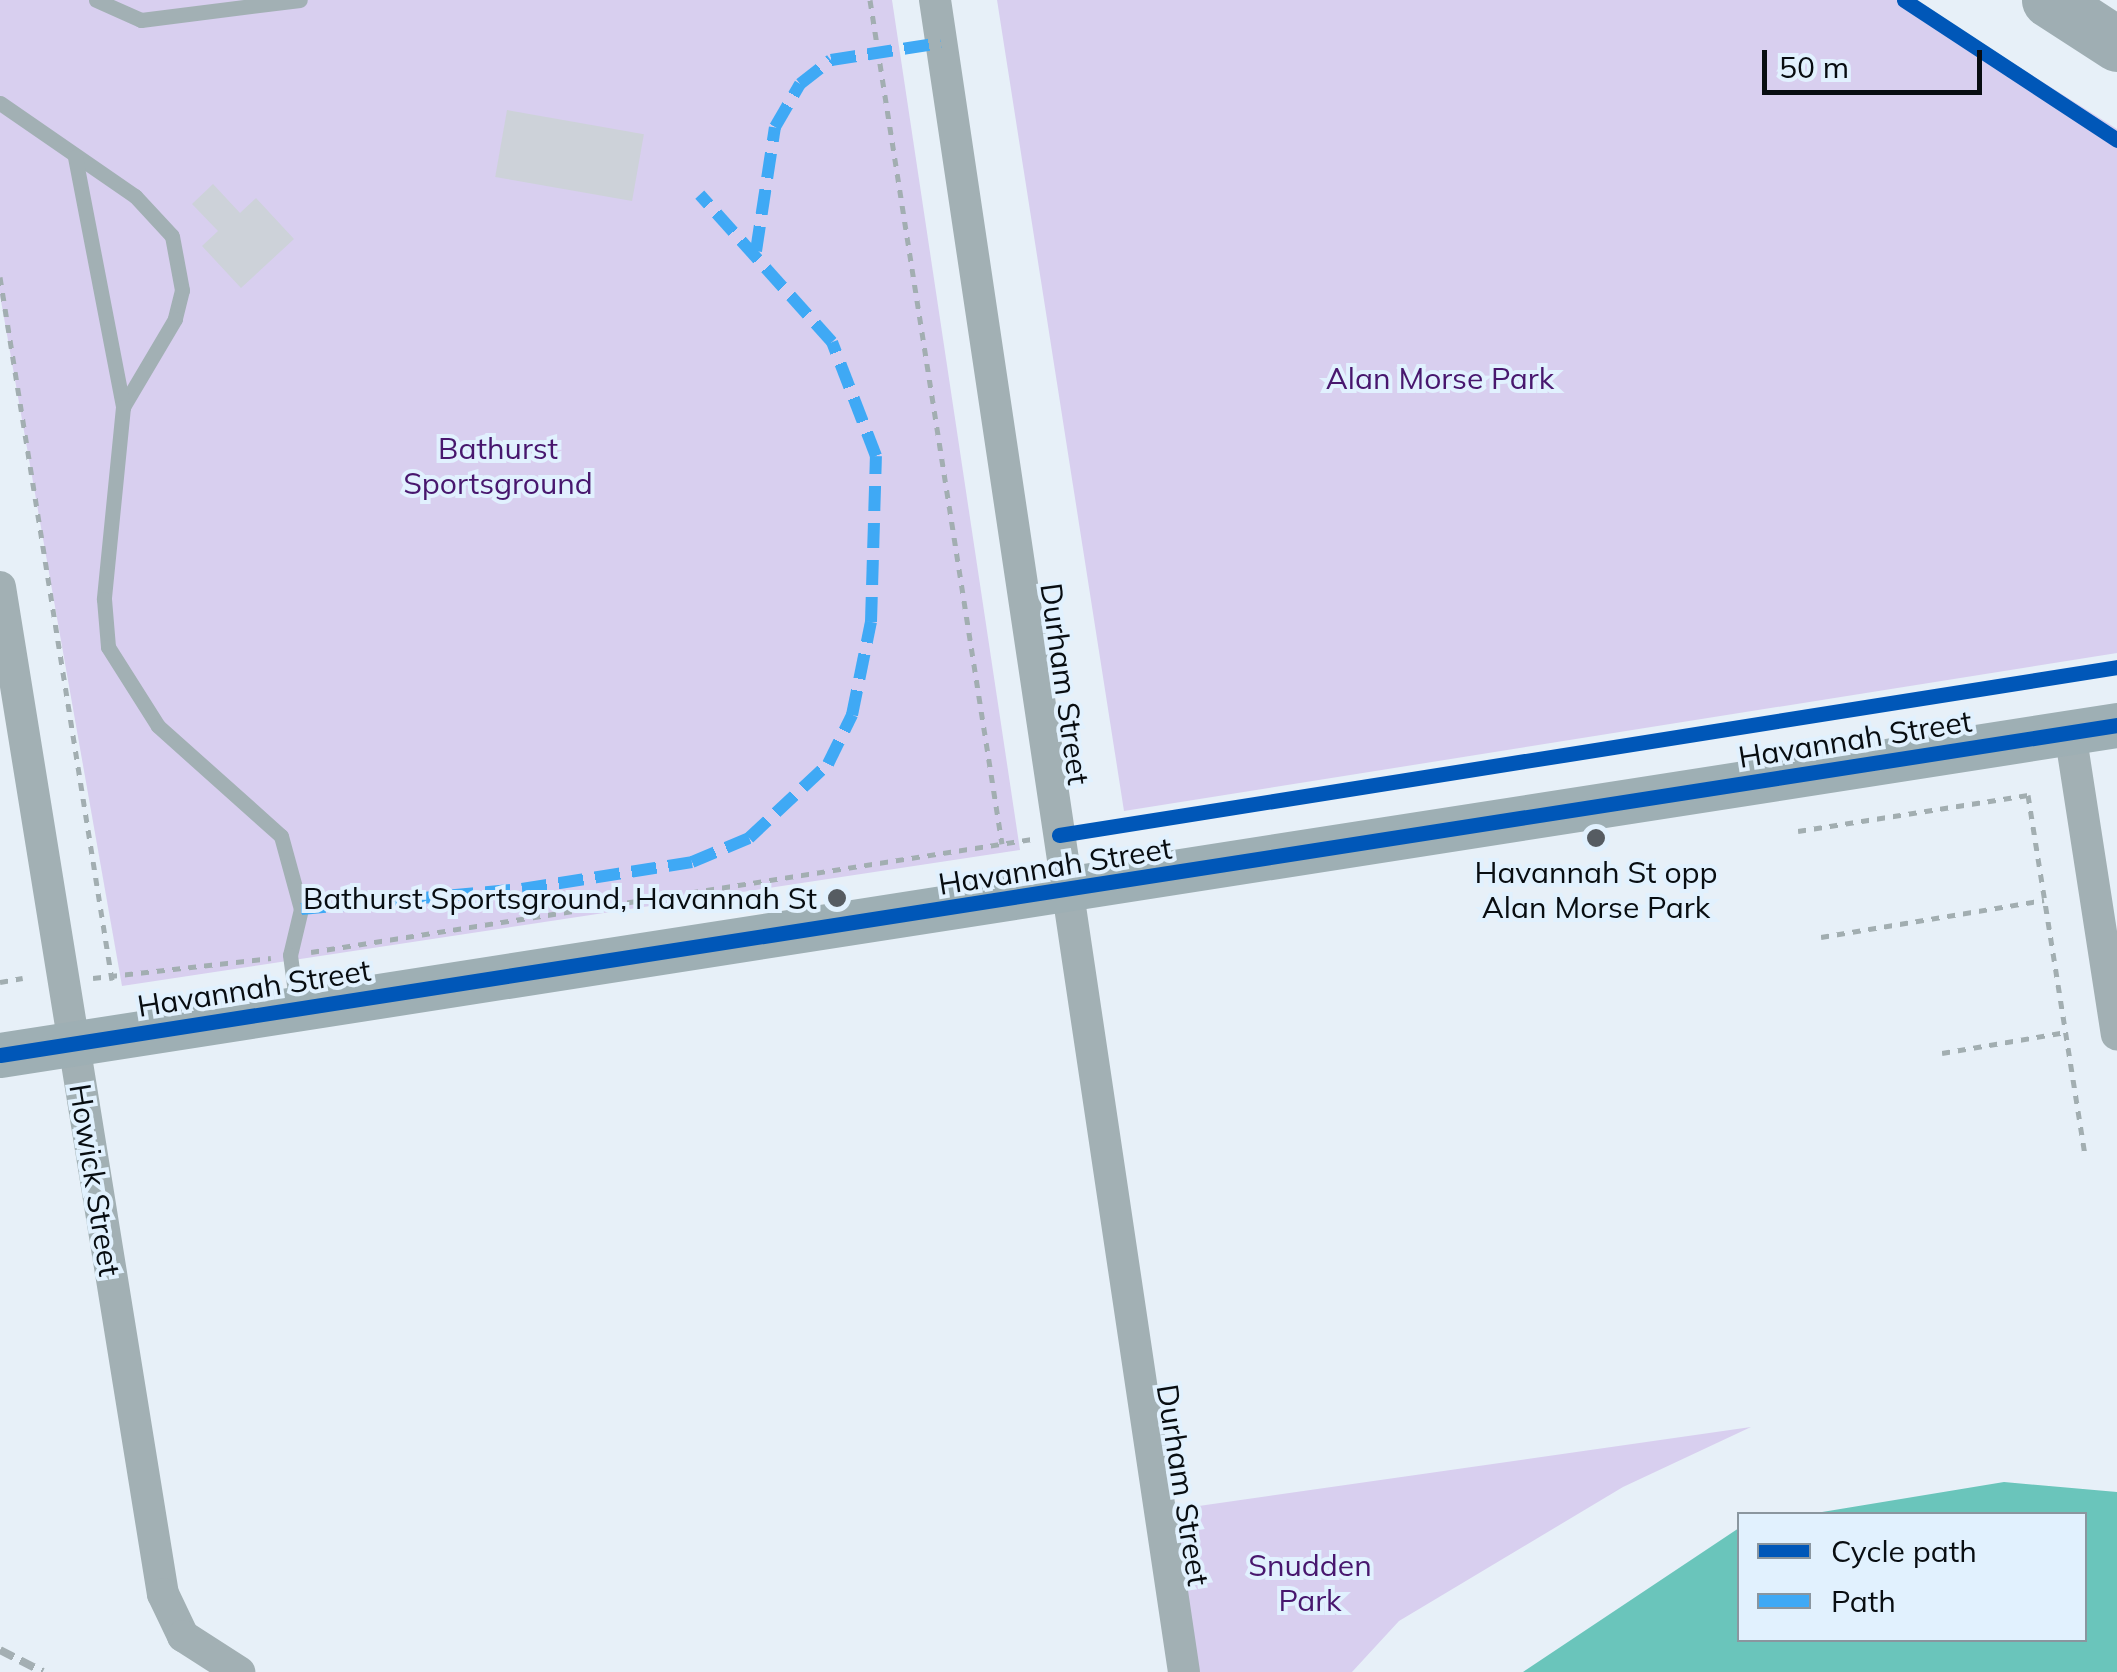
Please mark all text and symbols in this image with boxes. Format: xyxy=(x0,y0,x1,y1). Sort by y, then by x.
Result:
scale bar xyxy=(1767,30,1987,92)
text: 50 m xyxy=(1779,48,1849,86)
park label: Alan Morse Park xyxy=(1326,360,1554,396)
park label: Bathurst Sportsground xyxy=(403,430,593,500)
street label: Durham Street xyxy=(1033,581,1097,787)
street label: Havannah Street xyxy=(1736,703,1974,775)
marker: Havannah St opp Alan Morse Park xyxy=(1585,827,1607,849)
street label: Havannah Street xyxy=(936,830,1174,902)
place label: Havannah St opp Alan Morse Park xyxy=(1474,854,1718,924)
place label: Bathurst Sportsground, Havannah St xyxy=(303,880,817,916)
marker: Bathurst Sportsground, Havannah St xyxy=(826,887,848,909)
street label: Havannah Street xyxy=(135,952,373,1024)
street label: Howick Street xyxy=(62,1081,128,1279)
street label: Durham Street xyxy=(1149,1382,1217,1588)
legend xyxy=(1737,1512,2087,1642)
text: Cycle path xyxy=(1831,1532,1977,1570)
park label: Snudden Park xyxy=(1248,1547,1372,1618)
text: Path xyxy=(1831,1582,1896,1620)

